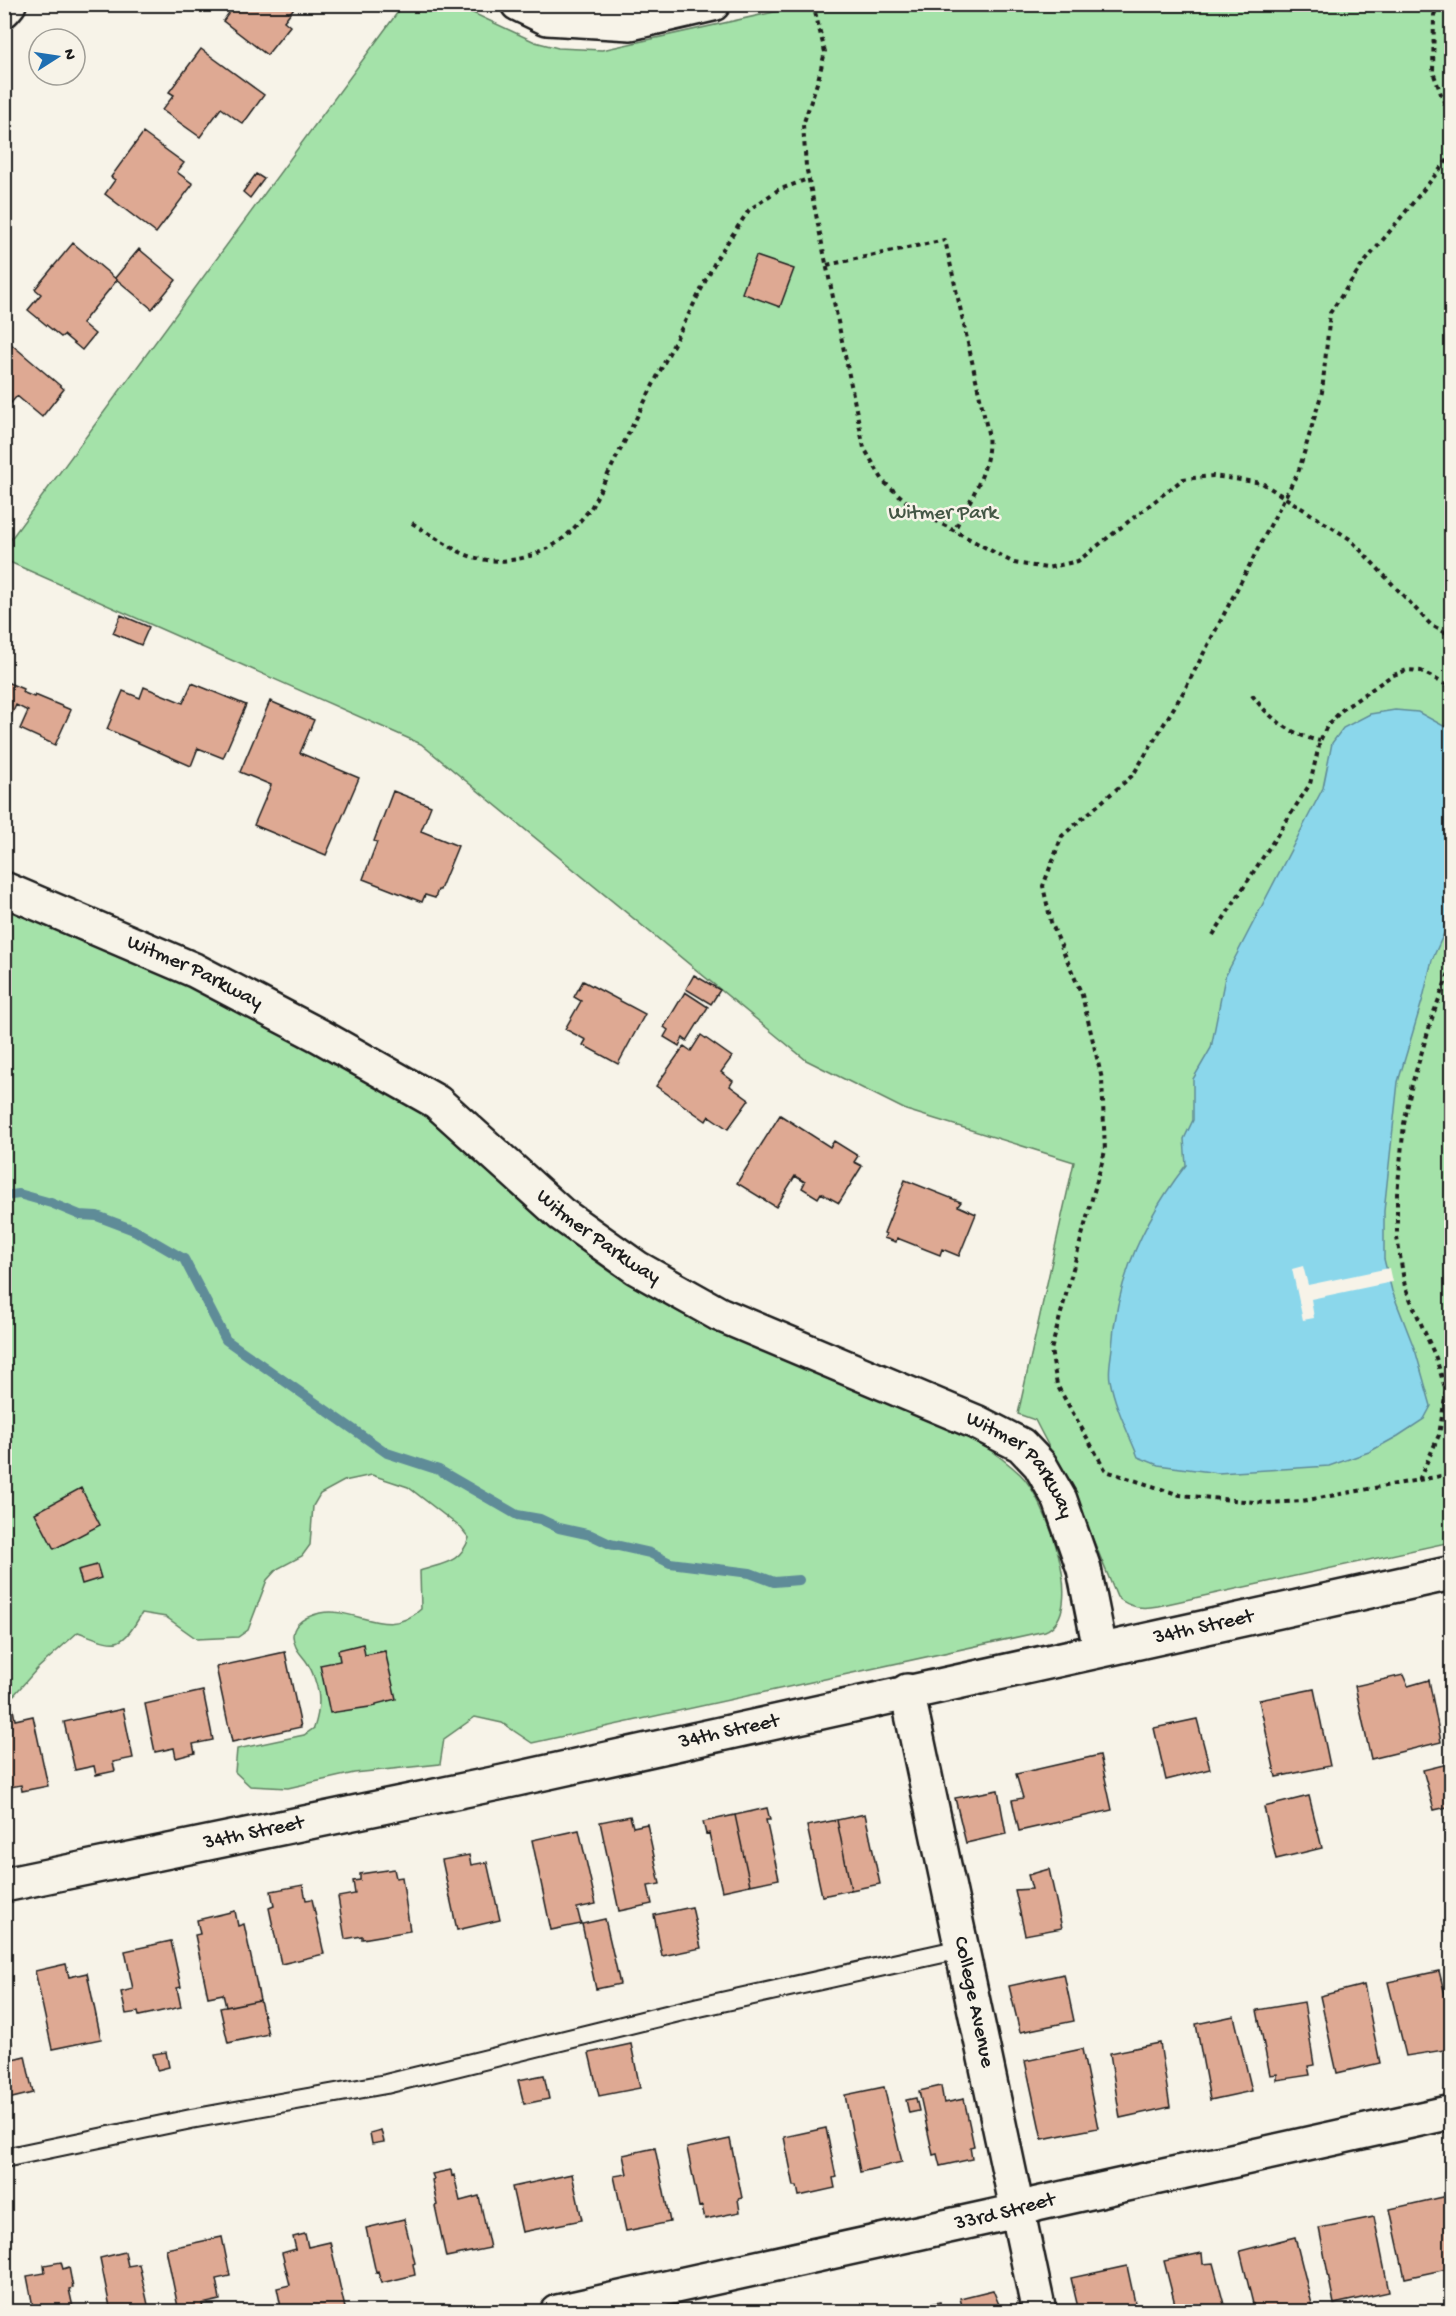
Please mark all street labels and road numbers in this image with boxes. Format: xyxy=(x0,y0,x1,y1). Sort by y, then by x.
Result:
street label: Witmer Parkway xyxy=(123,930,266,1016)
street label: Witmer Parkway xyxy=(530,1185,664,1291)
street label: Witmer Parkway xyxy=(962,1407,1078,1522)
street label: 34th Street xyxy=(1150,1604,1258,1651)
street label: 34th Street xyxy=(676,1709,784,1756)
street label: 34th Street xyxy=(200,1810,308,1856)
street label: College Avenue xyxy=(947,1934,999,2071)
street label: 33rd Street xyxy=(952,2187,1060,2237)

